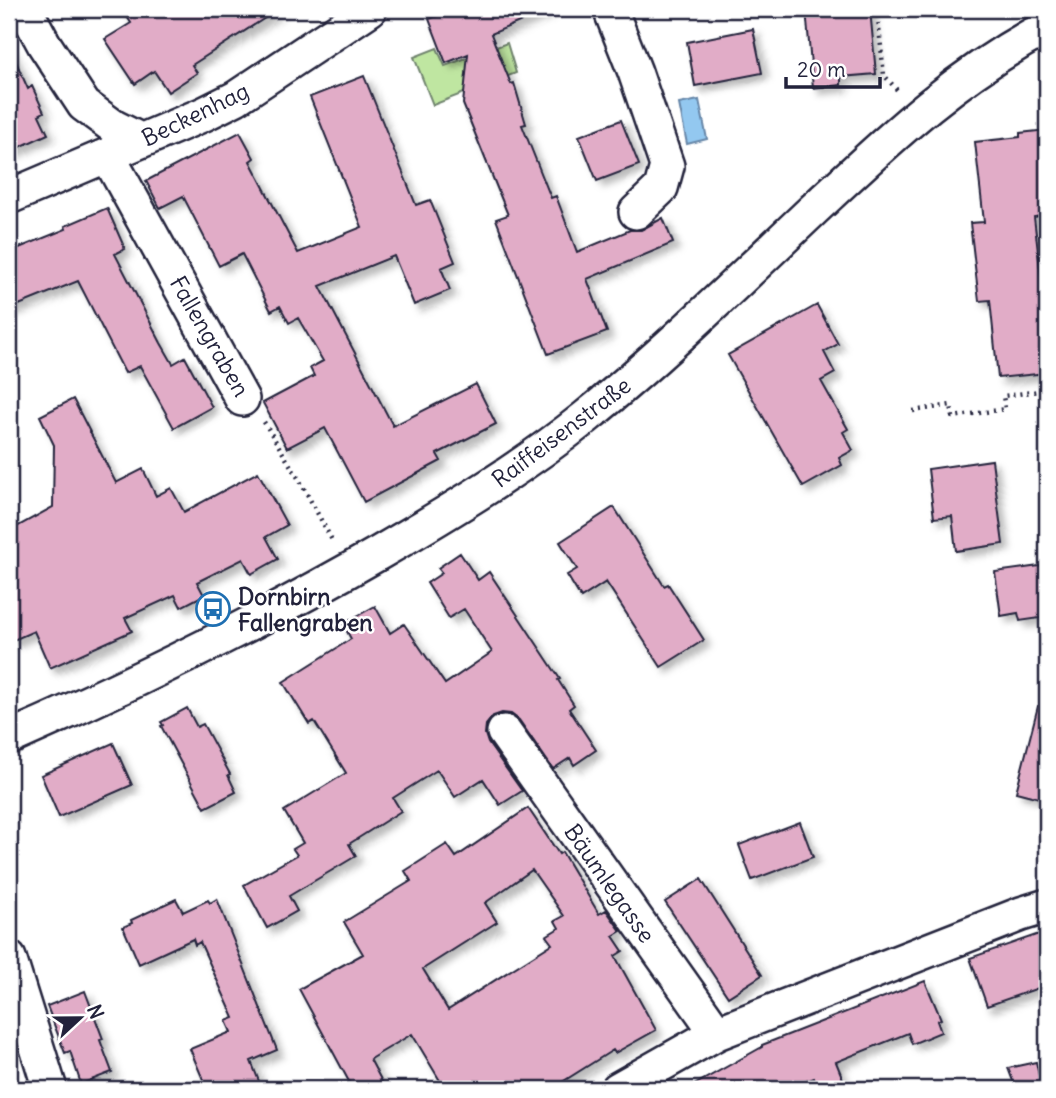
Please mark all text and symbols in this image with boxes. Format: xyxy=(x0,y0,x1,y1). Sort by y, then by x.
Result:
scale bar xyxy=(786,46,881,90)
text: 20 m xyxy=(797,56,846,83)
street label: Beckenhag xyxy=(137,76,253,152)
street label: Fallengraben xyxy=(164,270,256,402)
street label: Raiffeisenstraße xyxy=(486,370,636,494)
place label: Dornbirn Fallengraben xyxy=(238,582,373,637)
bus stop icon: Dornbirn Fallengraben xyxy=(194,590,232,628)
street label: Bäumlegasse xyxy=(558,818,662,948)
north arrow xyxy=(46,982,116,1052)
text: N xyxy=(82,1001,109,1022)

